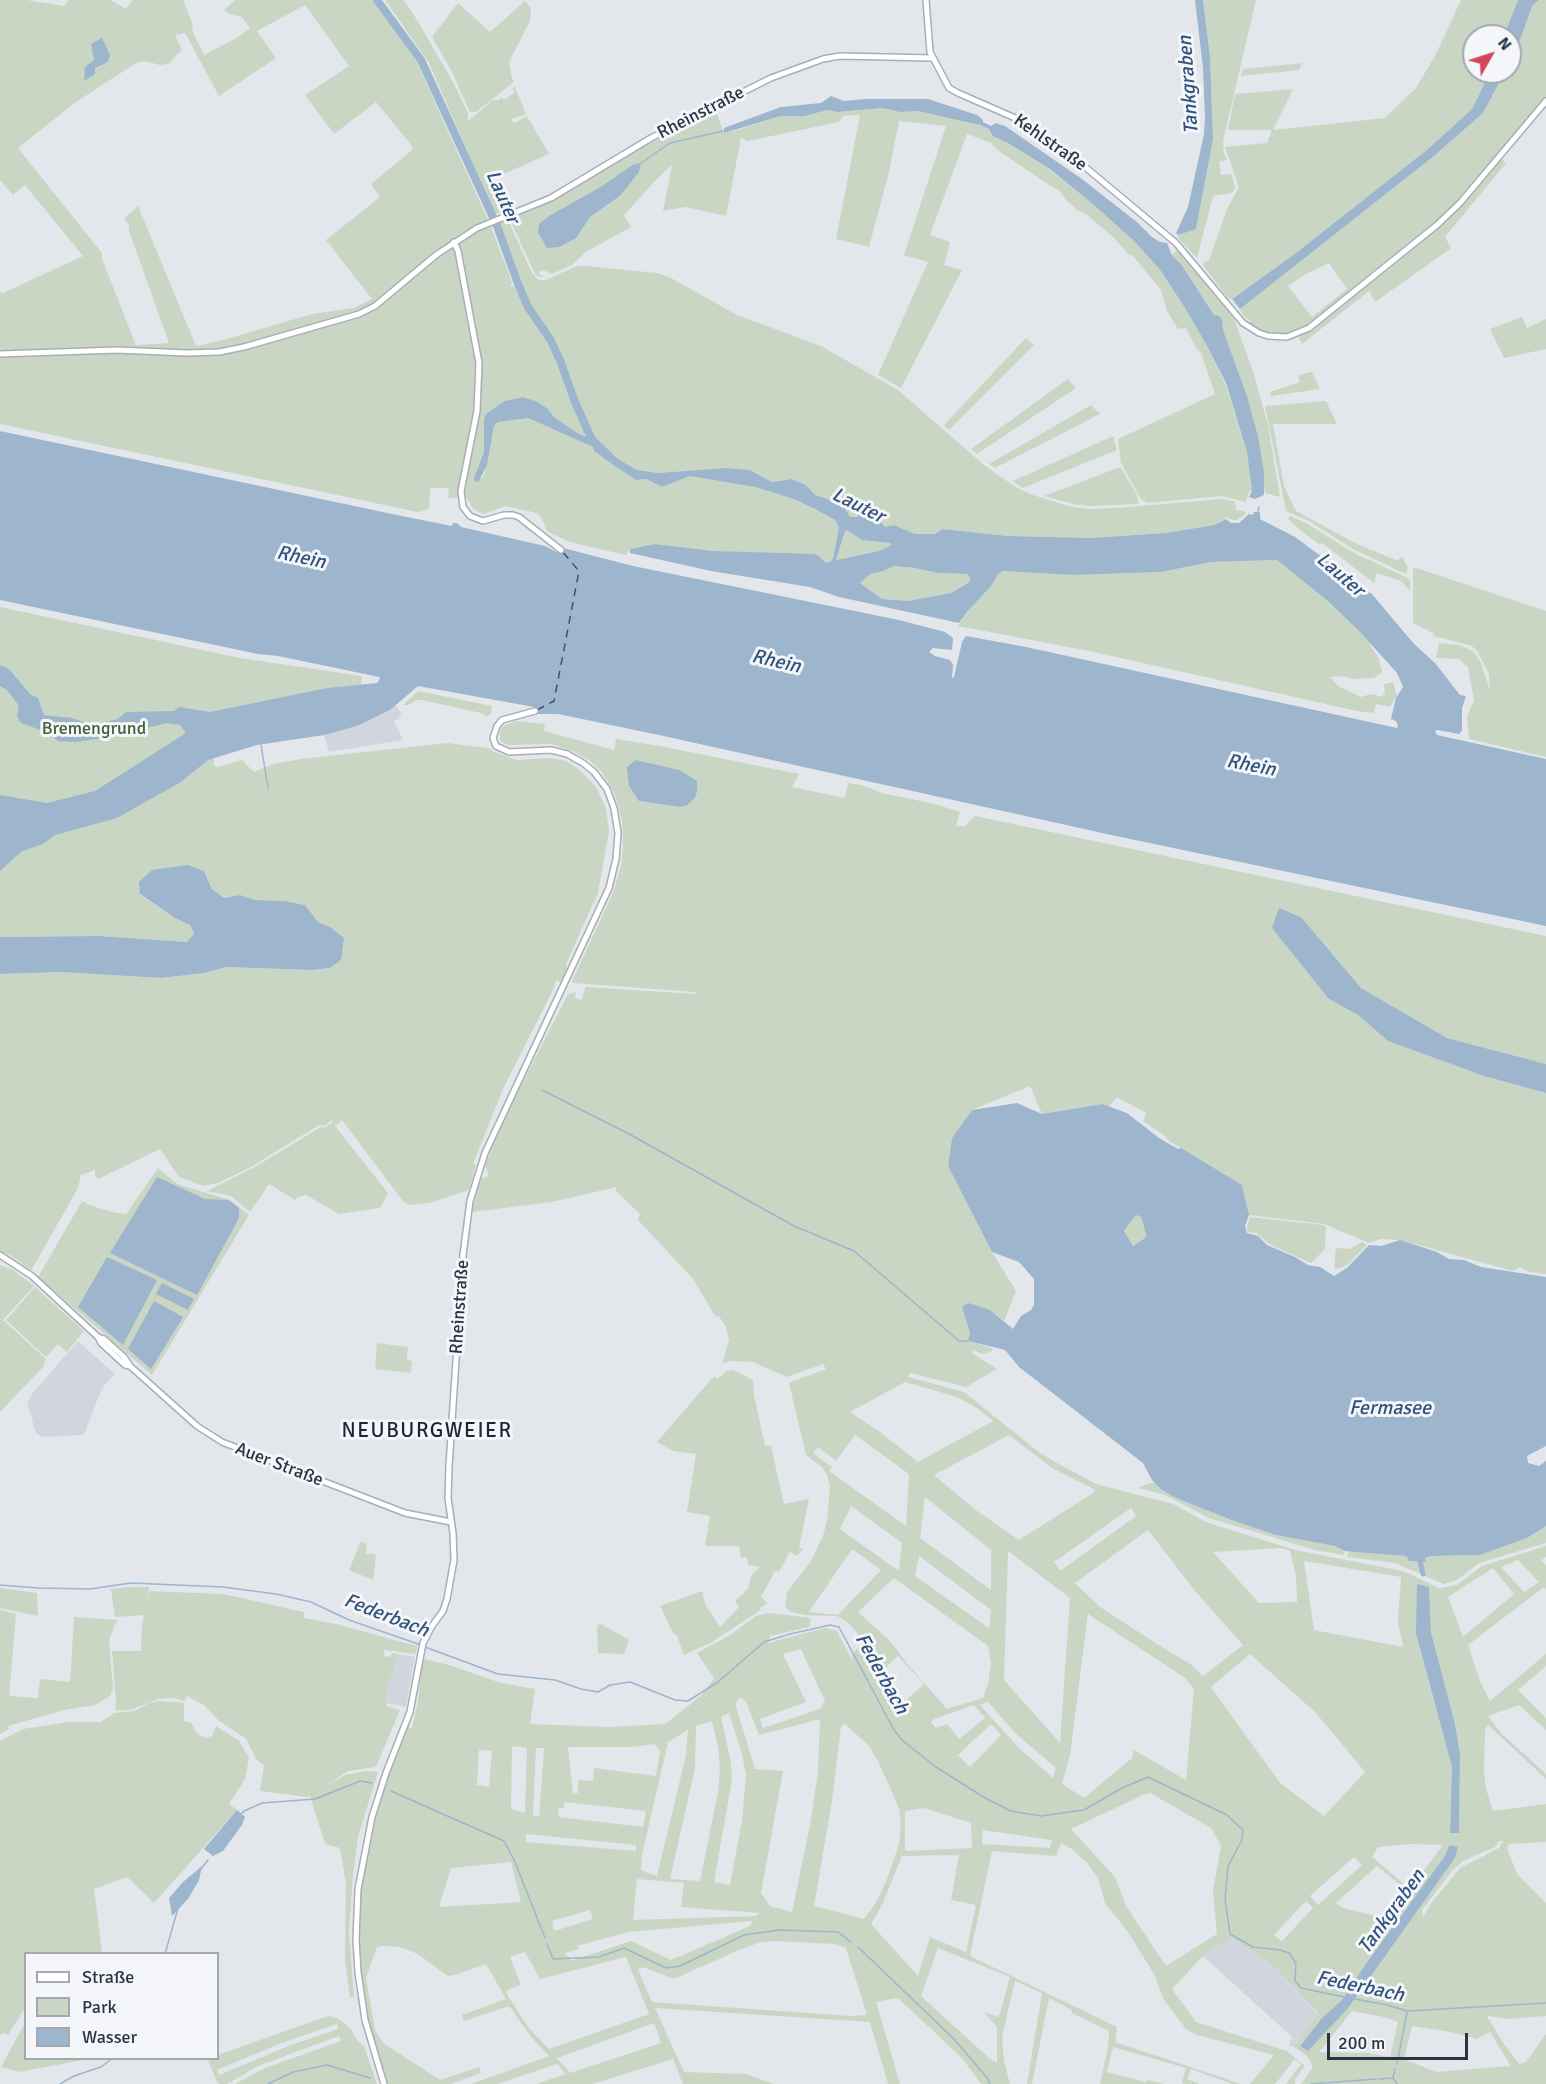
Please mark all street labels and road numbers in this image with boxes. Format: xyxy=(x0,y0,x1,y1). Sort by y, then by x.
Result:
street label: Rheinstraße xyxy=(654,82,748,144)
street label: Kehlstraße xyxy=(1009,110,1091,176)
street label: Rheinstraße xyxy=(446,1259,474,1355)
street label: Auer Straße xyxy=(232,1438,326,1492)

